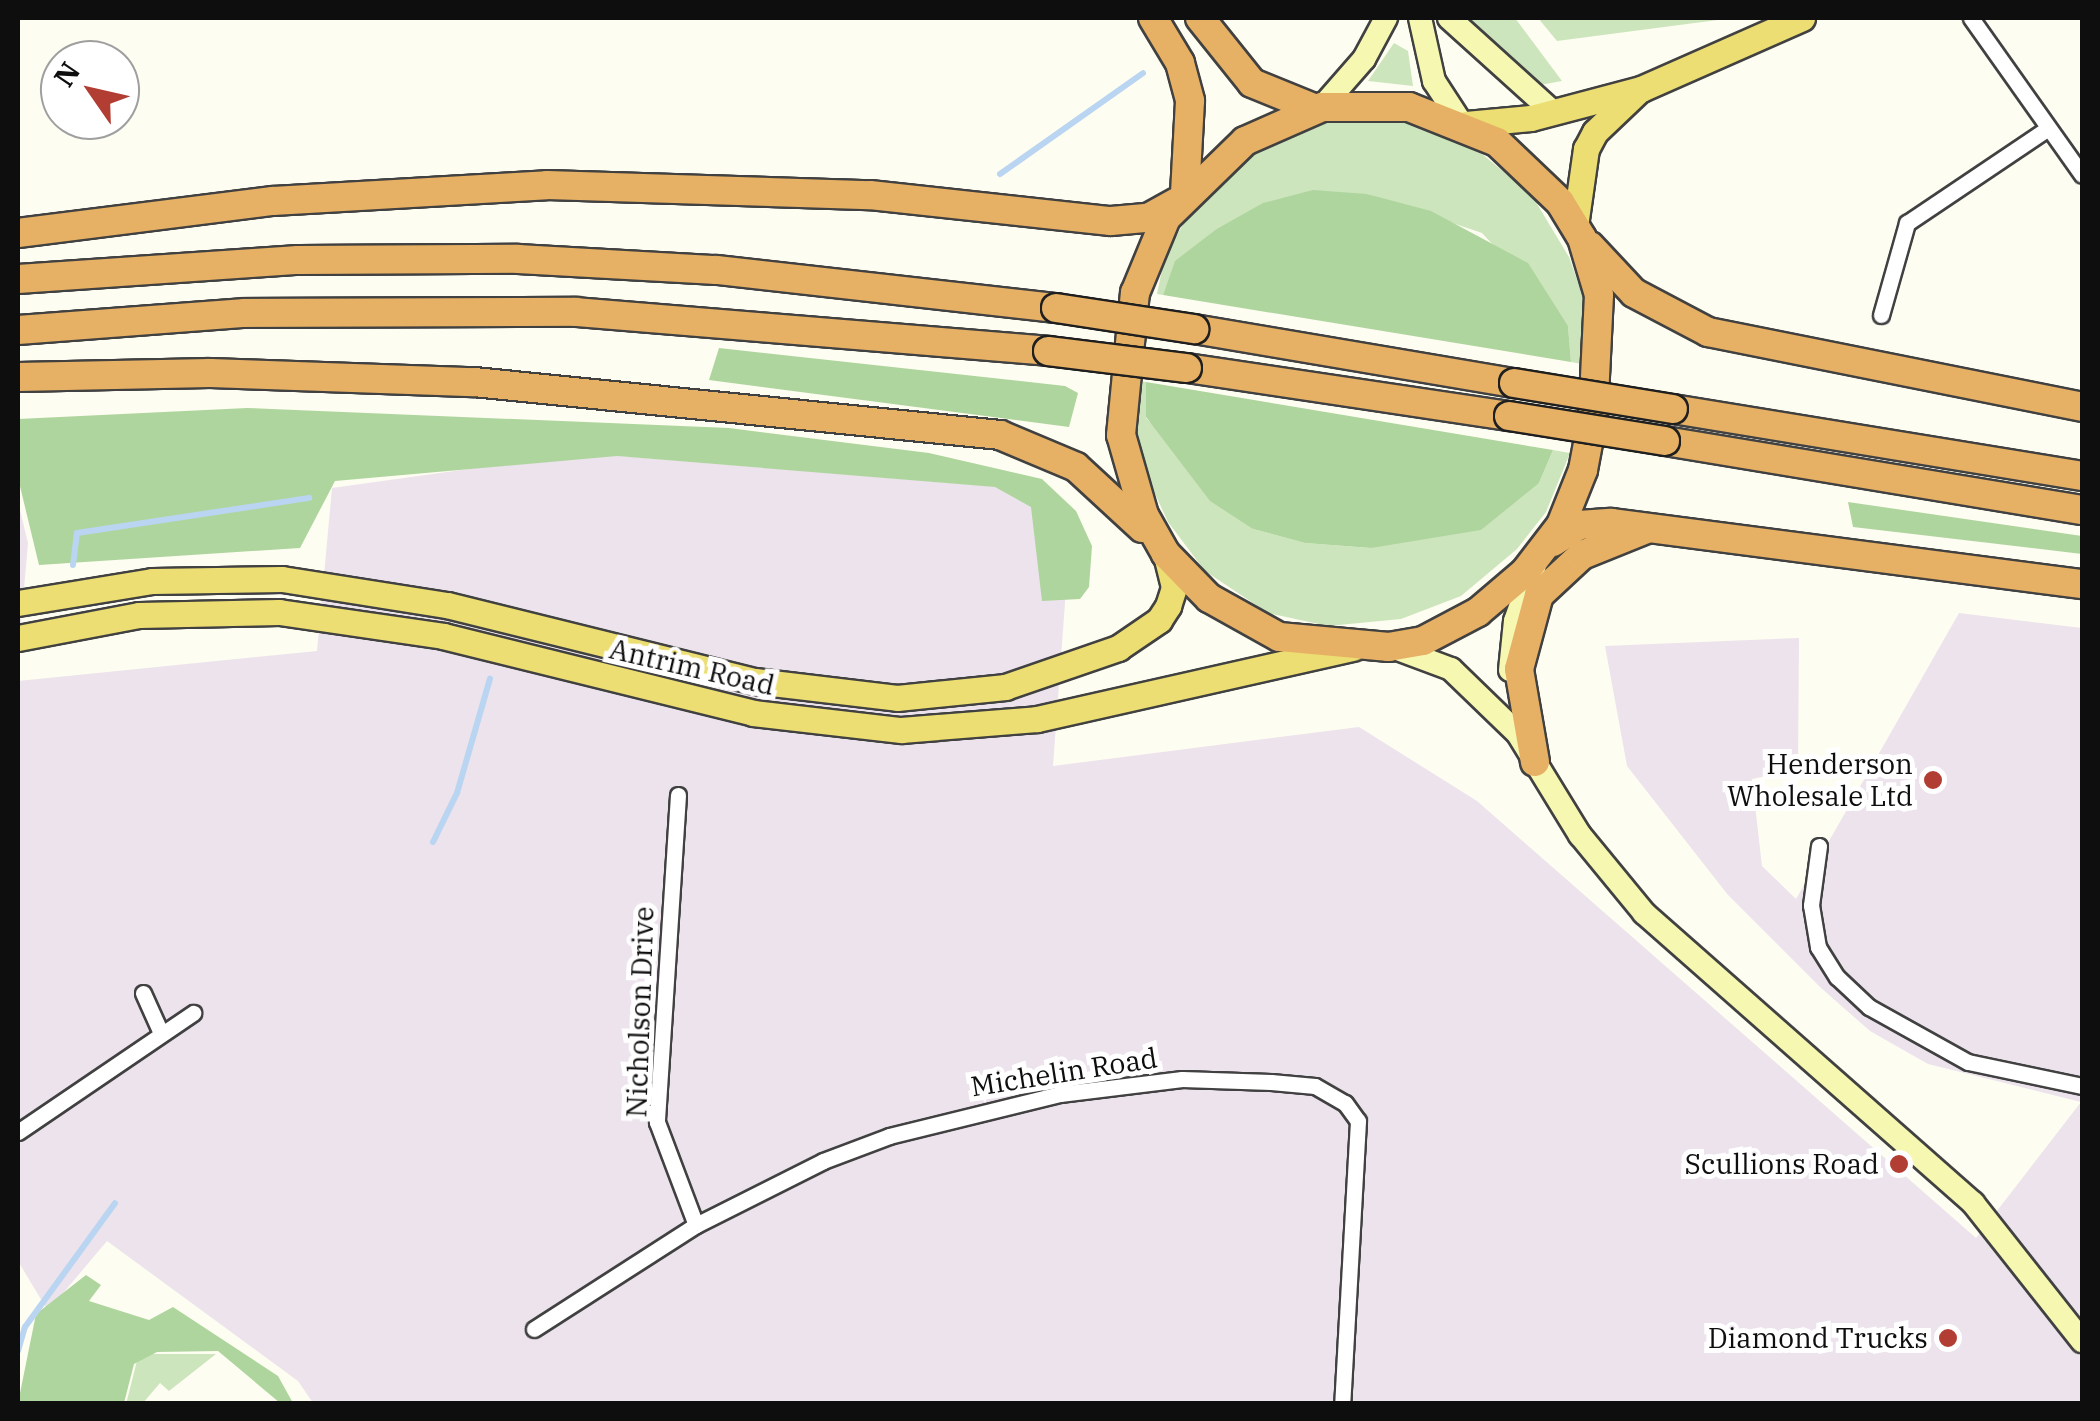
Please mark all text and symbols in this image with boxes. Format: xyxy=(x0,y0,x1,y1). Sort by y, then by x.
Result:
north arrow xyxy=(40,40,140,140)
text: N xyxy=(45,55,88,94)
street label: Antrim Road xyxy=(606,632,778,702)
place label: Henderson Wholesale Ltd xyxy=(1727,747,1913,813)
marker: Henderson Wholesale Ltd xyxy=(1922,769,1944,791)
street label: Nicholson Drive xyxy=(620,906,660,1118)
street label: Michelin Road xyxy=(968,1041,1160,1103)
place label: Scullions Road xyxy=(1685,1147,1879,1181)
marker: Scullions Road xyxy=(1888,1153,1910,1175)
place label: Diamond Trucks xyxy=(1708,1321,1928,1355)
marker: Diamond Trucks xyxy=(1937,1327,1959,1349)

